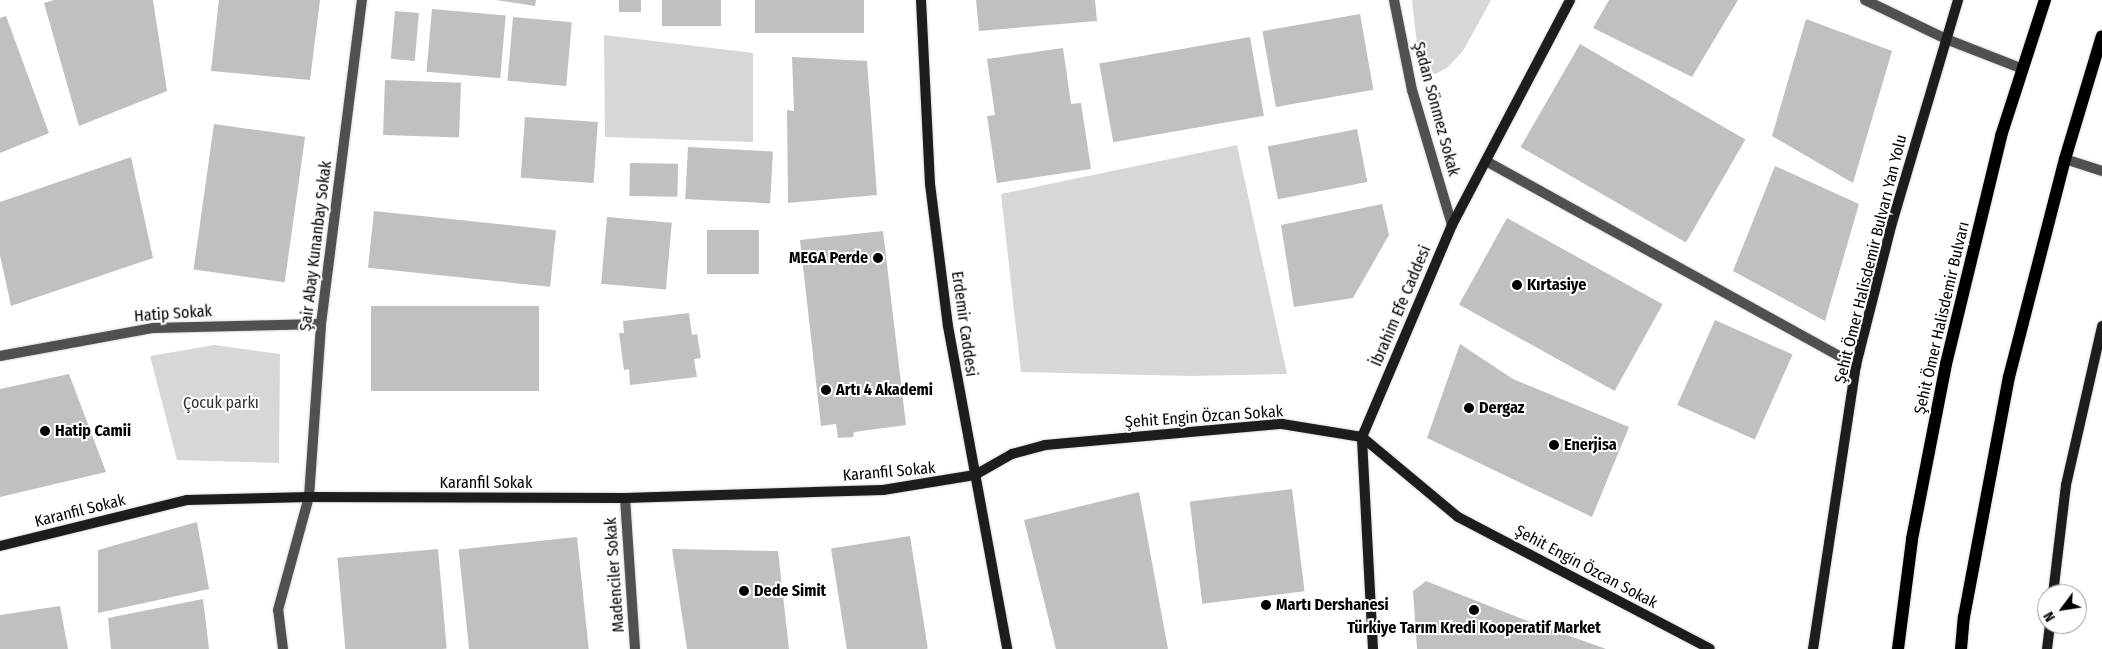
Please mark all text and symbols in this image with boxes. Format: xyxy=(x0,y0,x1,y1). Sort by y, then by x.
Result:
street label: Şadan Sönmez Sokak xyxy=(1409,40,1463,178)
street label: Şehit Ömer Halisdemir Bulvarı Yan Yolu xyxy=(1831,133,1911,385)
street label: Şair Abay Kunanbay Sokak xyxy=(296,160,336,332)
street label: Şehit Ömer Halisdemir Bulvarı xyxy=(1910,220,1974,416)
street label: İbrahim Efe Caddesi xyxy=(1367,243,1435,369)
place label: MEGA Perde xyxy=(789,248,868,268)
marker: MEGA Perde xyxy=(872,252,884,264)
street label: Erdemir Caddesi xyxy=(947,270,981,378)
place label: Kırtasiye xyxy=(1527,275,1586,295)
marker: Kırtasiye xyxy=(1511,279,1523,291)
street label: Hatip Sokak xyxy=(133,302,213,326)
place label: Artı 4 Akademi xyxy=(836,380,933,400)
marker: Artı 4 Akademi xyxy=(820,384,832,396)
park label: Çocuk parkı xyxy=(183,393,259,413)
place label: Dergaz xyxy=(1479,398,1525,418)
street label: Şehit Engin Özcan Sokak xyxy=(1124,402,1284,432)
marker: Dergaz xyxy=(1463,402,1475,414)
place label: Hatip Camii xyxy=(55,421,131,441)
marker: Hatip Camii xyxy=(39,425,51,437)
place label: Enerjisa xyxy=(1564,435,1617,455)
marker: Enerjisa xyxy=(1548,439,1560,451)
street label: Karanfil Sokak xyxy=(842,458,936,486)
street label: Karanfil Sokak xyxy=(440,473,532,493)
street label: Karanfil Sokak xyxy=(33,490,127,532)
street label: Madenciler Sokak xyxy=(601,517,629,633)
street label: Şehit Engin Özcan Sokak xyxy=(1512,521,1660,613)
place label: Dede Simit xyxy=(754,581,826,601)
north arrow xyxy=(2037,584,2087,634)
marker: Dede Simit xyxy=(738,585,750,597)
place label: Martı Dershanesi xyxy=(1276,595,1389,615)
marker: Martı Dershanesi xyxy=(1260,599,1272,611)
marker: Türkiye Tarım Kredi Kooperatif Market xyxy=(1468,604,1480,616)
text: N xyxy=(2040,609,2059,624)
place label: Türkiye Tarım Kredi Kooperatif Market xyxy=(1347,618,1601,638)

